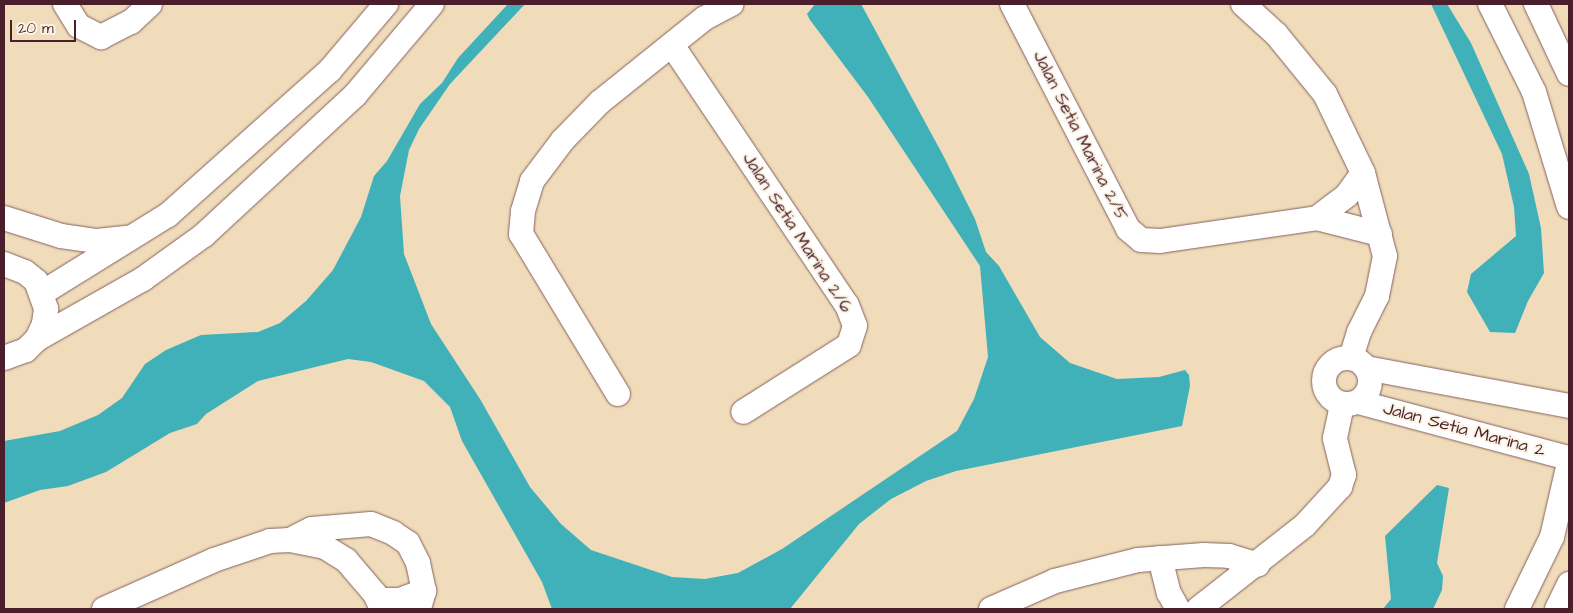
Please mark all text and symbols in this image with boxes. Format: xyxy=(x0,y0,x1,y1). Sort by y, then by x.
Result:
scale bar xyxy=(12,10,79,42)
text: 20 m xyxy=(18,18,54,39)
street label: Jalan Setia Marina 2/5 xyxy=(1028,47,1132,225)
street label: Jalan Setia Marina 2/6 xyxy=(737,149,857,317)
street label: Jalan Setia Marina 2 xyxy=(1381,398,1547,462)

